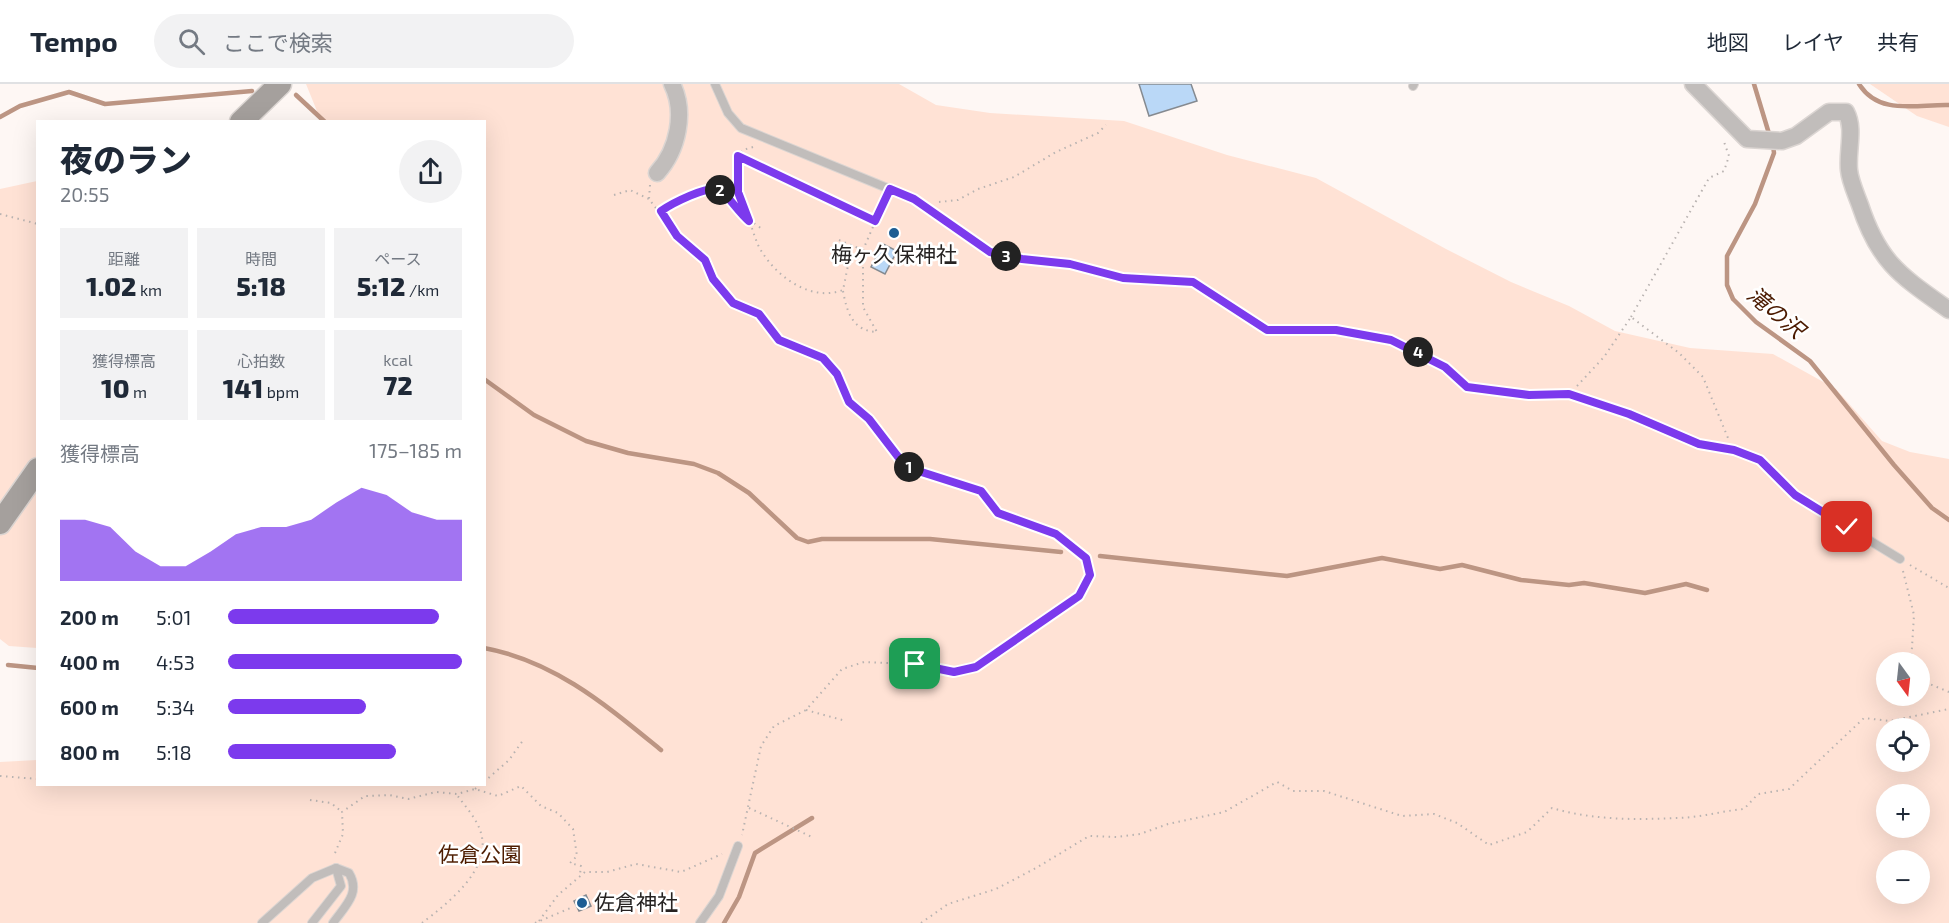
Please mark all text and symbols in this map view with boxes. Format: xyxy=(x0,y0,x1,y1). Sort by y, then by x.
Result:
search box xyxy=(154,14,574,68)
text: Tempo xyxy=(30,24,118,58)
icon: search xyxy=(175,25,208,58)
text: ここで検索 xyxy=(223,29,333,55)
text: 地図 xyxy=(1707,29,1749,54)
text: レイヤ xyxy=(1782,29,1844,54)
text: 共有 xyxy=(1877,29,1919,54)
text: 夜のラン xyxy=(60,139,192,179)
button: share xyxy=(399,140,462,203)
pin: 2 xyxy=(705,175,735,205)
text: 2 xyxy=(715,180,725,199)
text: 20:55 xyxy=(60,182,109,206)
marker: 梅ヶ久保神社 xyxy=(887,226,901,240)
place label: 梅ヶ久保神社 xyxy=(831,241,957,266)
pin: 3 xyxy=(991,241,1021,271)
text: 3 xyxy=(1001,246,1011,265)
text: 距離 xyxy=(108,249,140,268)
text: 時間 xyxy=(245,249,277,268)
text: ペース xyxy=(374,249,422,268)
text: 1.02 xyxy=(86,270,136,301)
text: 5:18 xyxy=(236,270,286,301)
text: 5:12 xyxy=(357,270,405,301)
text: km xyxy=(136,280,162,299)
text: /km xyxy=(405,280,439,299)
water label: 滝の沢 xyxy=(1743,280,1813,344)
pin: 4 xyxy=(1403,337,1433,367)
text: 4 xyxy=(1413,342,1423,361)
text: kcal xyxy=(383,350,413,369)
text: 獲得標高 xyxy=(92,351,156,370)
text: 心拍数 xyxy=(237,351,285,370)
text: 72 xyxy=(383,369,413,400)
text: 10 xyxy=(101,372,129,403)
text: 141 xyxy=(223,372,263,403)
text: m xyxy=(129,382,147,401)
text: bpm xyxy=(263,382,299,401)
text: 175–185 m xyxy=(369,438,462,462)
text: 獲得標高 xyxy=(60,441,140,465)
pin: 1 xyxy=(894,452,924,482)
text: 1 xyxy=(906,457,912,476)
pin xyxy=(1821,501,1872,552)
icon: check xyxy=(1830,510,1863,543)
text: 200 m xyxy=(60,605,119,629)
text: 5:01 xyxy=(156,605,191,629)
pin xyxy=(889,638,940,689)
icon: arrive xyxy=(898,647,931,680)
text: 400 m xyxy=(60,650,120,674)
text: 4:53 xyxy=(156,650,195,674)
north arrow xyxy=(1876,652,1930,706)
map controls xyxy=(1876,652,1930,904)
text: 600 m xyxy=(60,695,119,719)
text: 5:34 xyxy=(156,695,195,719)
button: locate xyxy=(1876,718,1930,772)
text: 800 m xyxy=(60,740,120,764)
text: 5:18 xyxy=(156,740,192,764)
button: + xyxy=(1876,784,1930,838)
park label: 佐倉公園 xyxy=(438,841,522,866)
button: − xyxy=(1876,850,1930,904)
place label: 佐倉神社 xyxy=(594,889,678,914)
marker: 佐倉神社 xyxy=(575,896,589,910)

